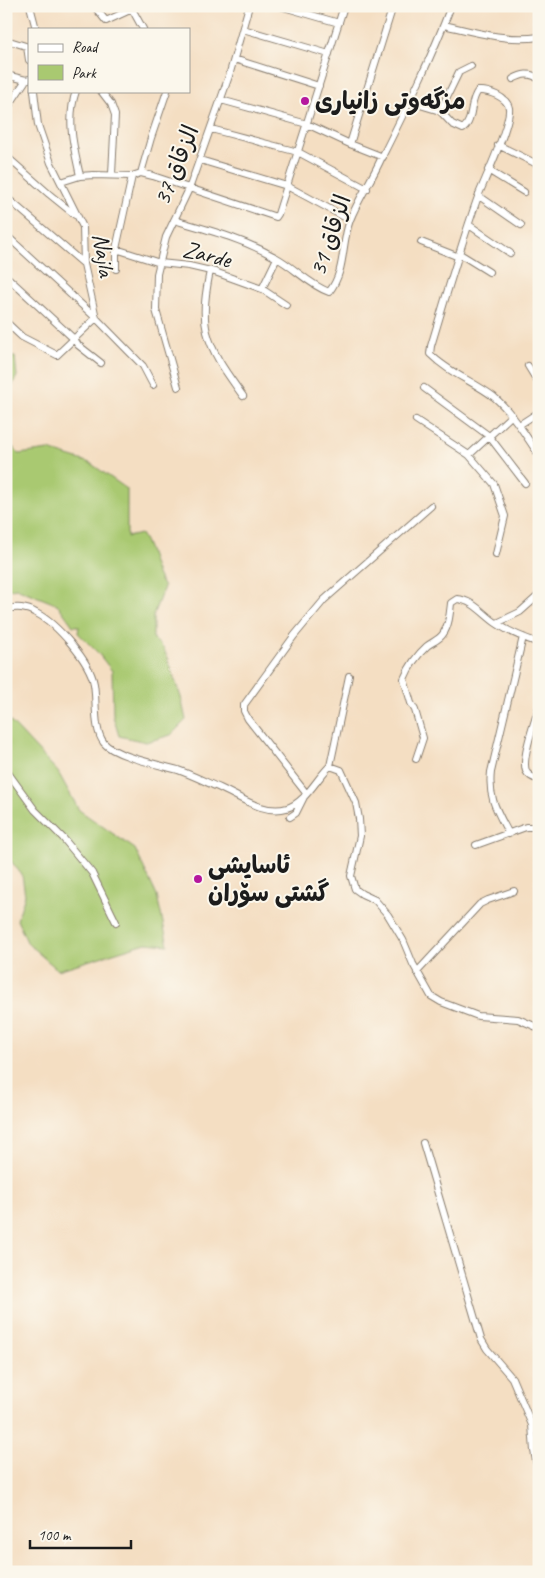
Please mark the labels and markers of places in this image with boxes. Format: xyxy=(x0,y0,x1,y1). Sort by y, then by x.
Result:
place label: مزگەوتی زانیاری xyxy=(315,86,465,116)
marker: مزگەوتی زانیاری xyxy=(299,95,311,107)
place label: ئاسایشی گشتی سۆران xyxy=(208,850,330,908)
marker: ئاسایشی گشتی سۆران xyxy=(192,873,204,885)

